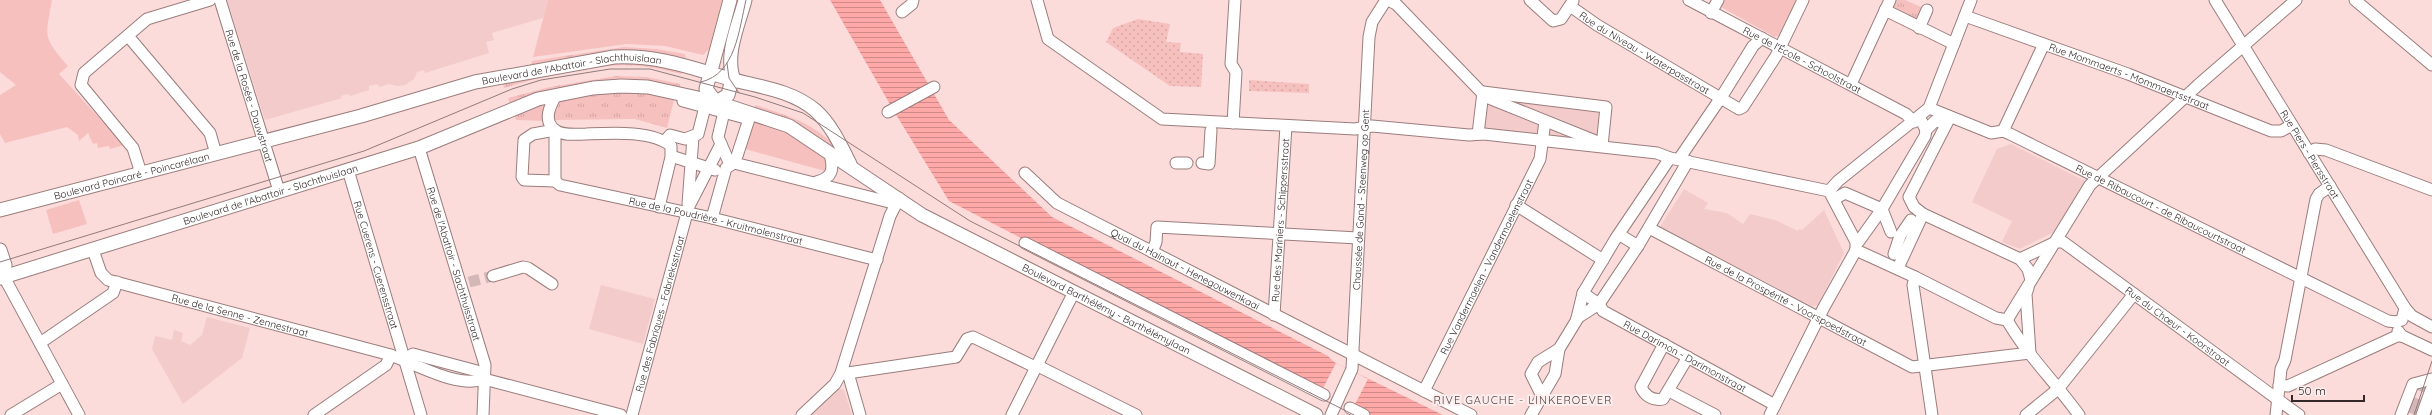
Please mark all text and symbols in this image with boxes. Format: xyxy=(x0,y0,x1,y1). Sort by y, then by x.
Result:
street label: Rue du Niveau - Waterpasstraat xyxy=(1577,8,1713,97)
street label: Rue de l'École - Schoolstraat xyxy=(1741,23,1864,96)
street label: Rue de la Rosée - Dauwstraat xyxy=(223,28,276,164)
street label: Rue Mommaerts - Mommaertsstraat xyxy=(2047,40,2212,113)
street label: Boulevard de l'Abattoir - Slachthuislaan xyxy=(481,50,663,87)
street label: Rue Piers - Piersstraat xyxy=(2278,107,2343,201)
street label: Chaussée de Gand - Steenweg op Gent xyxy=(1350,108,1372,290)
street label: Rue des Mariniers - Schippersstraat xyxy=(1268,137,1292,303)
street label: Boulevard Poincaré - Poincarélaan xyxy=(52,149,211,202)
street label: Boulevard de l'Abattoir - Slachthuislaan xyxy=(181,161,359,227)
street label: Rue de Ribaucourt - de Ribaucourtstraat xyxy=(2074,161,2249,256)
street label: Rue Vandermaelen - Vandermaelenstraat xyxy=(1437,176,1536,357)
street label: Rue de l'Abattoir - Slachthuisstraat xyxy=(425,185,484,343)
street label: Rue de la Poudrière - Kruitmolenstraat xyxy=(628,194,805,247)
street label: Rue Cuerens - Cuerensstraat xyxy=(351,199,402,331)
street label: Quai du Hainaut - Henegouwenkaai xyxy=(1109,225,1262,312)
street label: Rue des Fabriques - Fabrieksstraat xyxy=(632,233,687,393)
street label: Rue de la Prospérité - Voorspoedstraat xyxy=(1703,252,1870,349)
street label: Boulevard Barthélémy - Barthélémylaan xyxy=(1020,261,1193,357)
street label: Rue du Chœur - Koorstraat xyxy=(2123,283,2233,369)
street label: Rue de la Senne - Zennestraat xyxy=(170,291,311,340)
street label: Rue Darimon - Darimonstraat xyxy=(1621,317,1749,395)
scale bar xyxy=(2292,377,2364,403)
text: 50 m xyxy=(2298,383,2326,398)
district label: RIVE GAUCHE - LINKEROEVER xyxy=(1434,393,1612,407)

